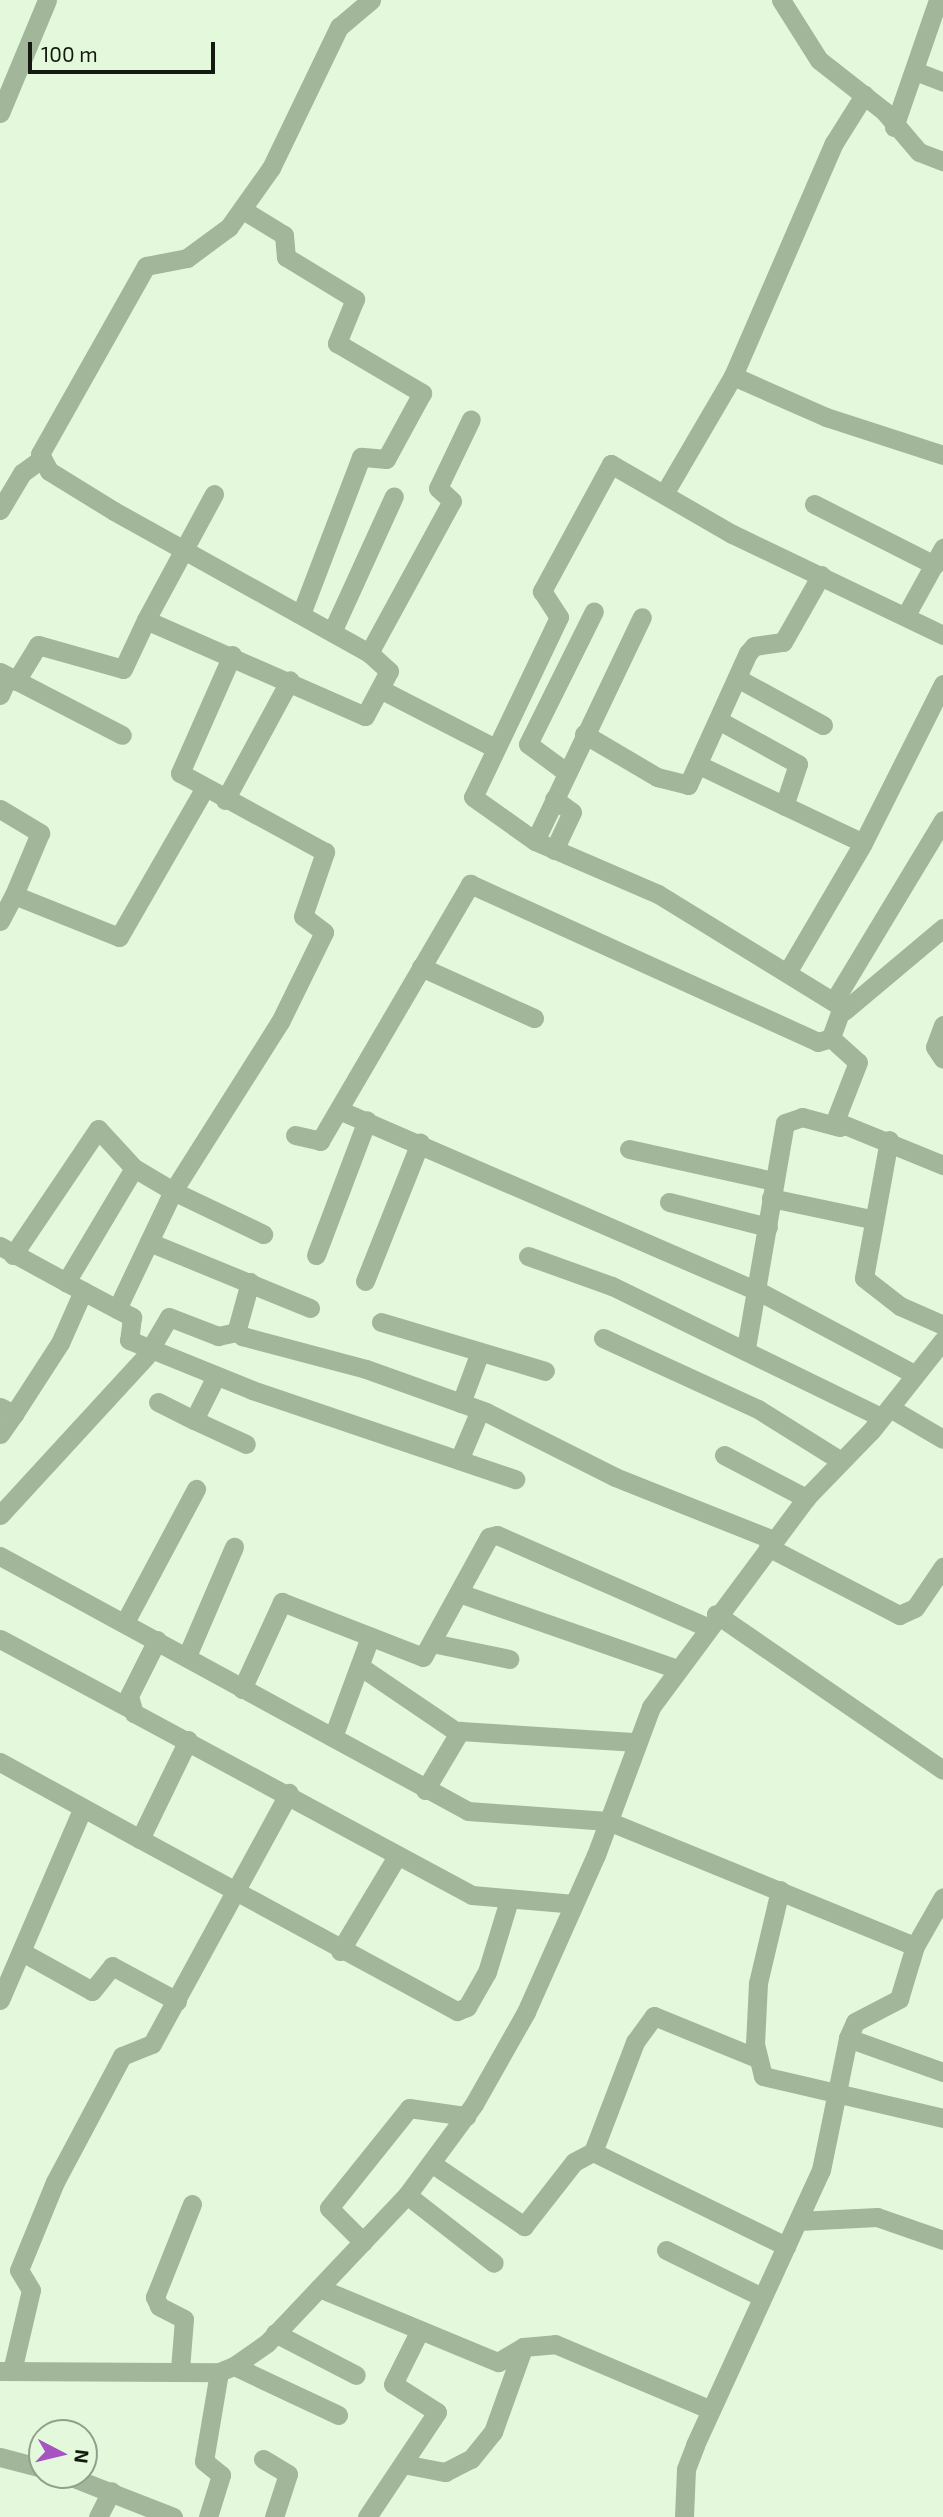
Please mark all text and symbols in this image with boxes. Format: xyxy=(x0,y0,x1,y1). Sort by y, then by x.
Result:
scale bar xyxy=(32,28,219,72)
text: 100 m xyxy=(41,41,98,66)
north arrow xyxy=(28,2419,98,2489)
text: N xyxy=(70,2448,95,2465)

